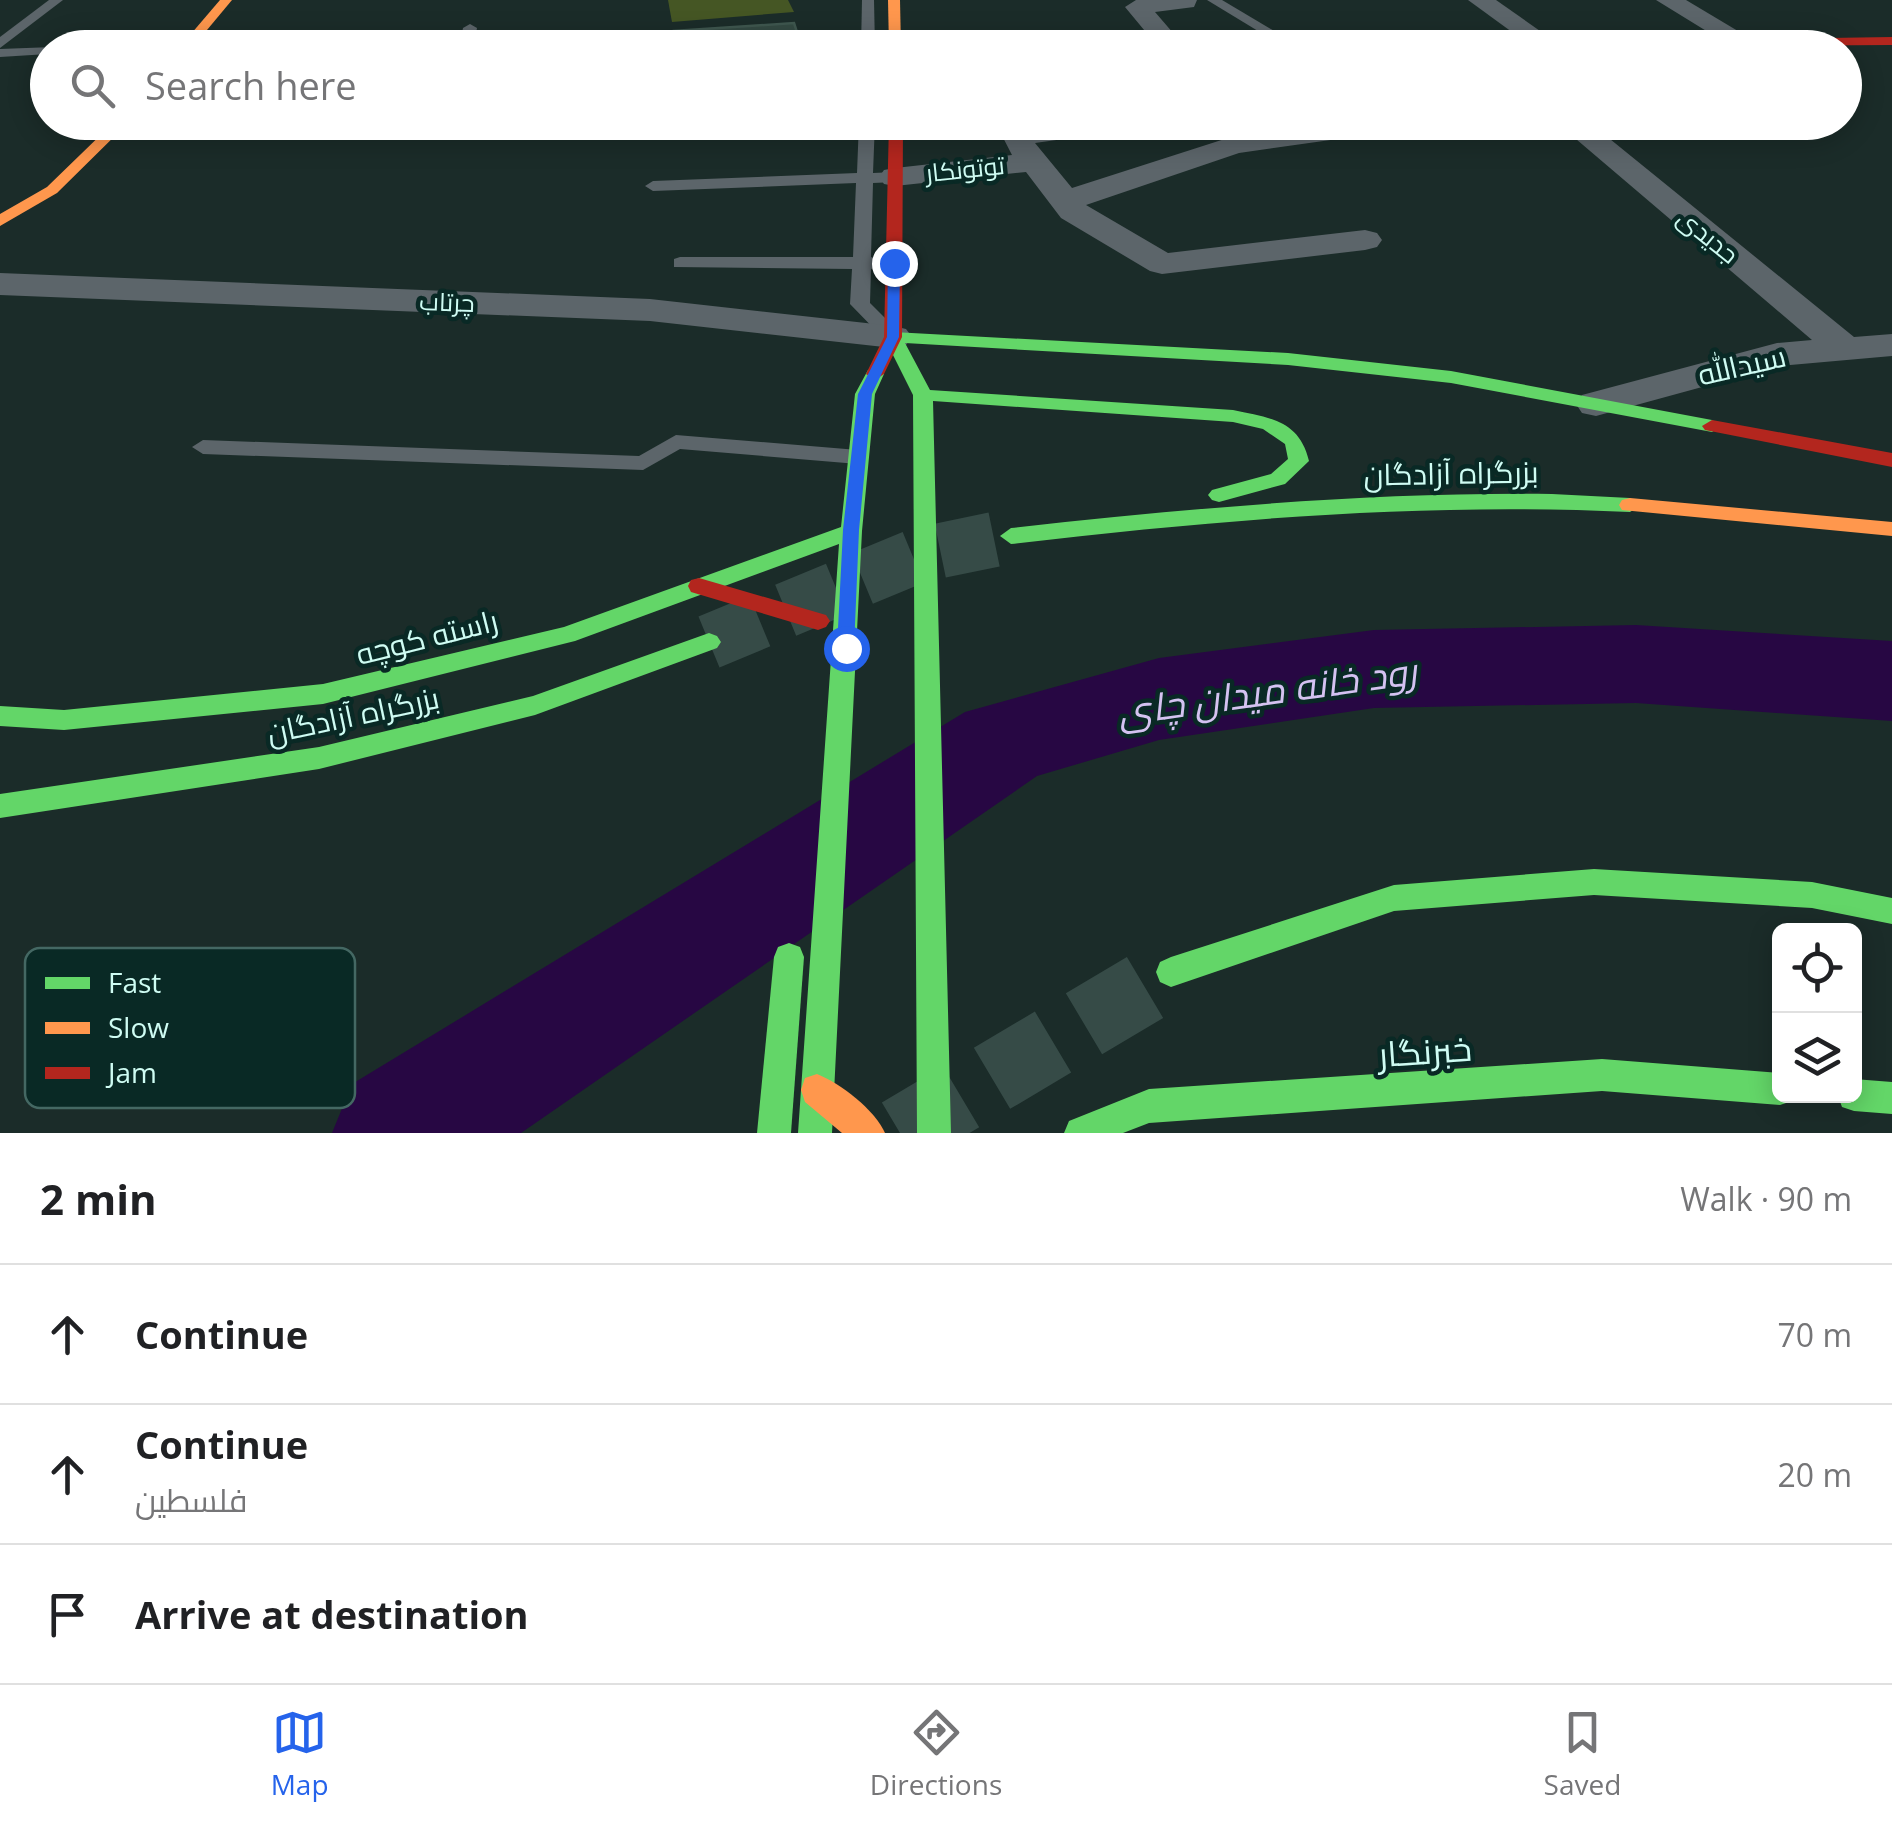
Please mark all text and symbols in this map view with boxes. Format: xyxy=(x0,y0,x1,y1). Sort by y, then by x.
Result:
search box xyxy=(30,30,1862,140)
icon: search xyxy=(65,58,120,113)
text: Search here xyxy=(145,59,357,111)
street label: توتونکار xyxy=(922,147,1006,189)
street label: جدیدی xyxy=(1671,200,1746,270)
route end xyxy=(872,241,918,287)
street label: چرتاب xyxy=(419,283,475,320)
street label: سیدالله xyxy=(1694,335,1790,395)
street label: بزرگراه آزادگان xyxy=(1363,450,1539,495)
street label: راسته کوچه xyxy=(351,599,502,674)
route start xyxy=(824,626,870,672)
water label: رود خانه میدان چای xyxy=(1114,643,1422,738)
street label: بزرگراه آزادگان xyxy=(263,676,443,753)
map controls xyxy=(1772,923,1862,1103)
button: locate xyxy=(1772,923,1862,1013)
legend xyxy=(25,948,355,1108)
text: Fast xyxy=(108,963,161,1001)
text: Slow xyxy=(108,1008,169,1046)
button: layers xyxy=(1772,1013,1862,1103)
street label: خبرنگار xyxy=(1374,1024,1473,1077)
text: Jam xyxy=(105,1053,157,1091)
text: 2 min xyxy=(40,1170,157,1227)
text: Walk · 90 m xyxy=(1680,1177,1852,1220)
icon: ahead xyxy=(40,1307,95,1362)
text: Continue xyxy=(135,1308,308,1360)
text: 70 m xyxy=(1777,1313,1852,1356)
text: Continue xyxy=(135,1418,308,1470)
icon: ahead xyxy=(40,1447,95,1502)
text: 20 m xyxy=(1777,1453,1852,1496)
text: فلسطین xyxy=(135,1478,248,1521)
icon: arrive xyxy=(40,1587,95,1642)
text: Arrive at destination xyxy=(135,1588,529,1640)
tab: Map xyxy=(271,1705,329,1803)
tab: Directions xyxy=(870,1705,1002,1803)
tab: Saved xyxy=(1544,1705,1621,1803)

